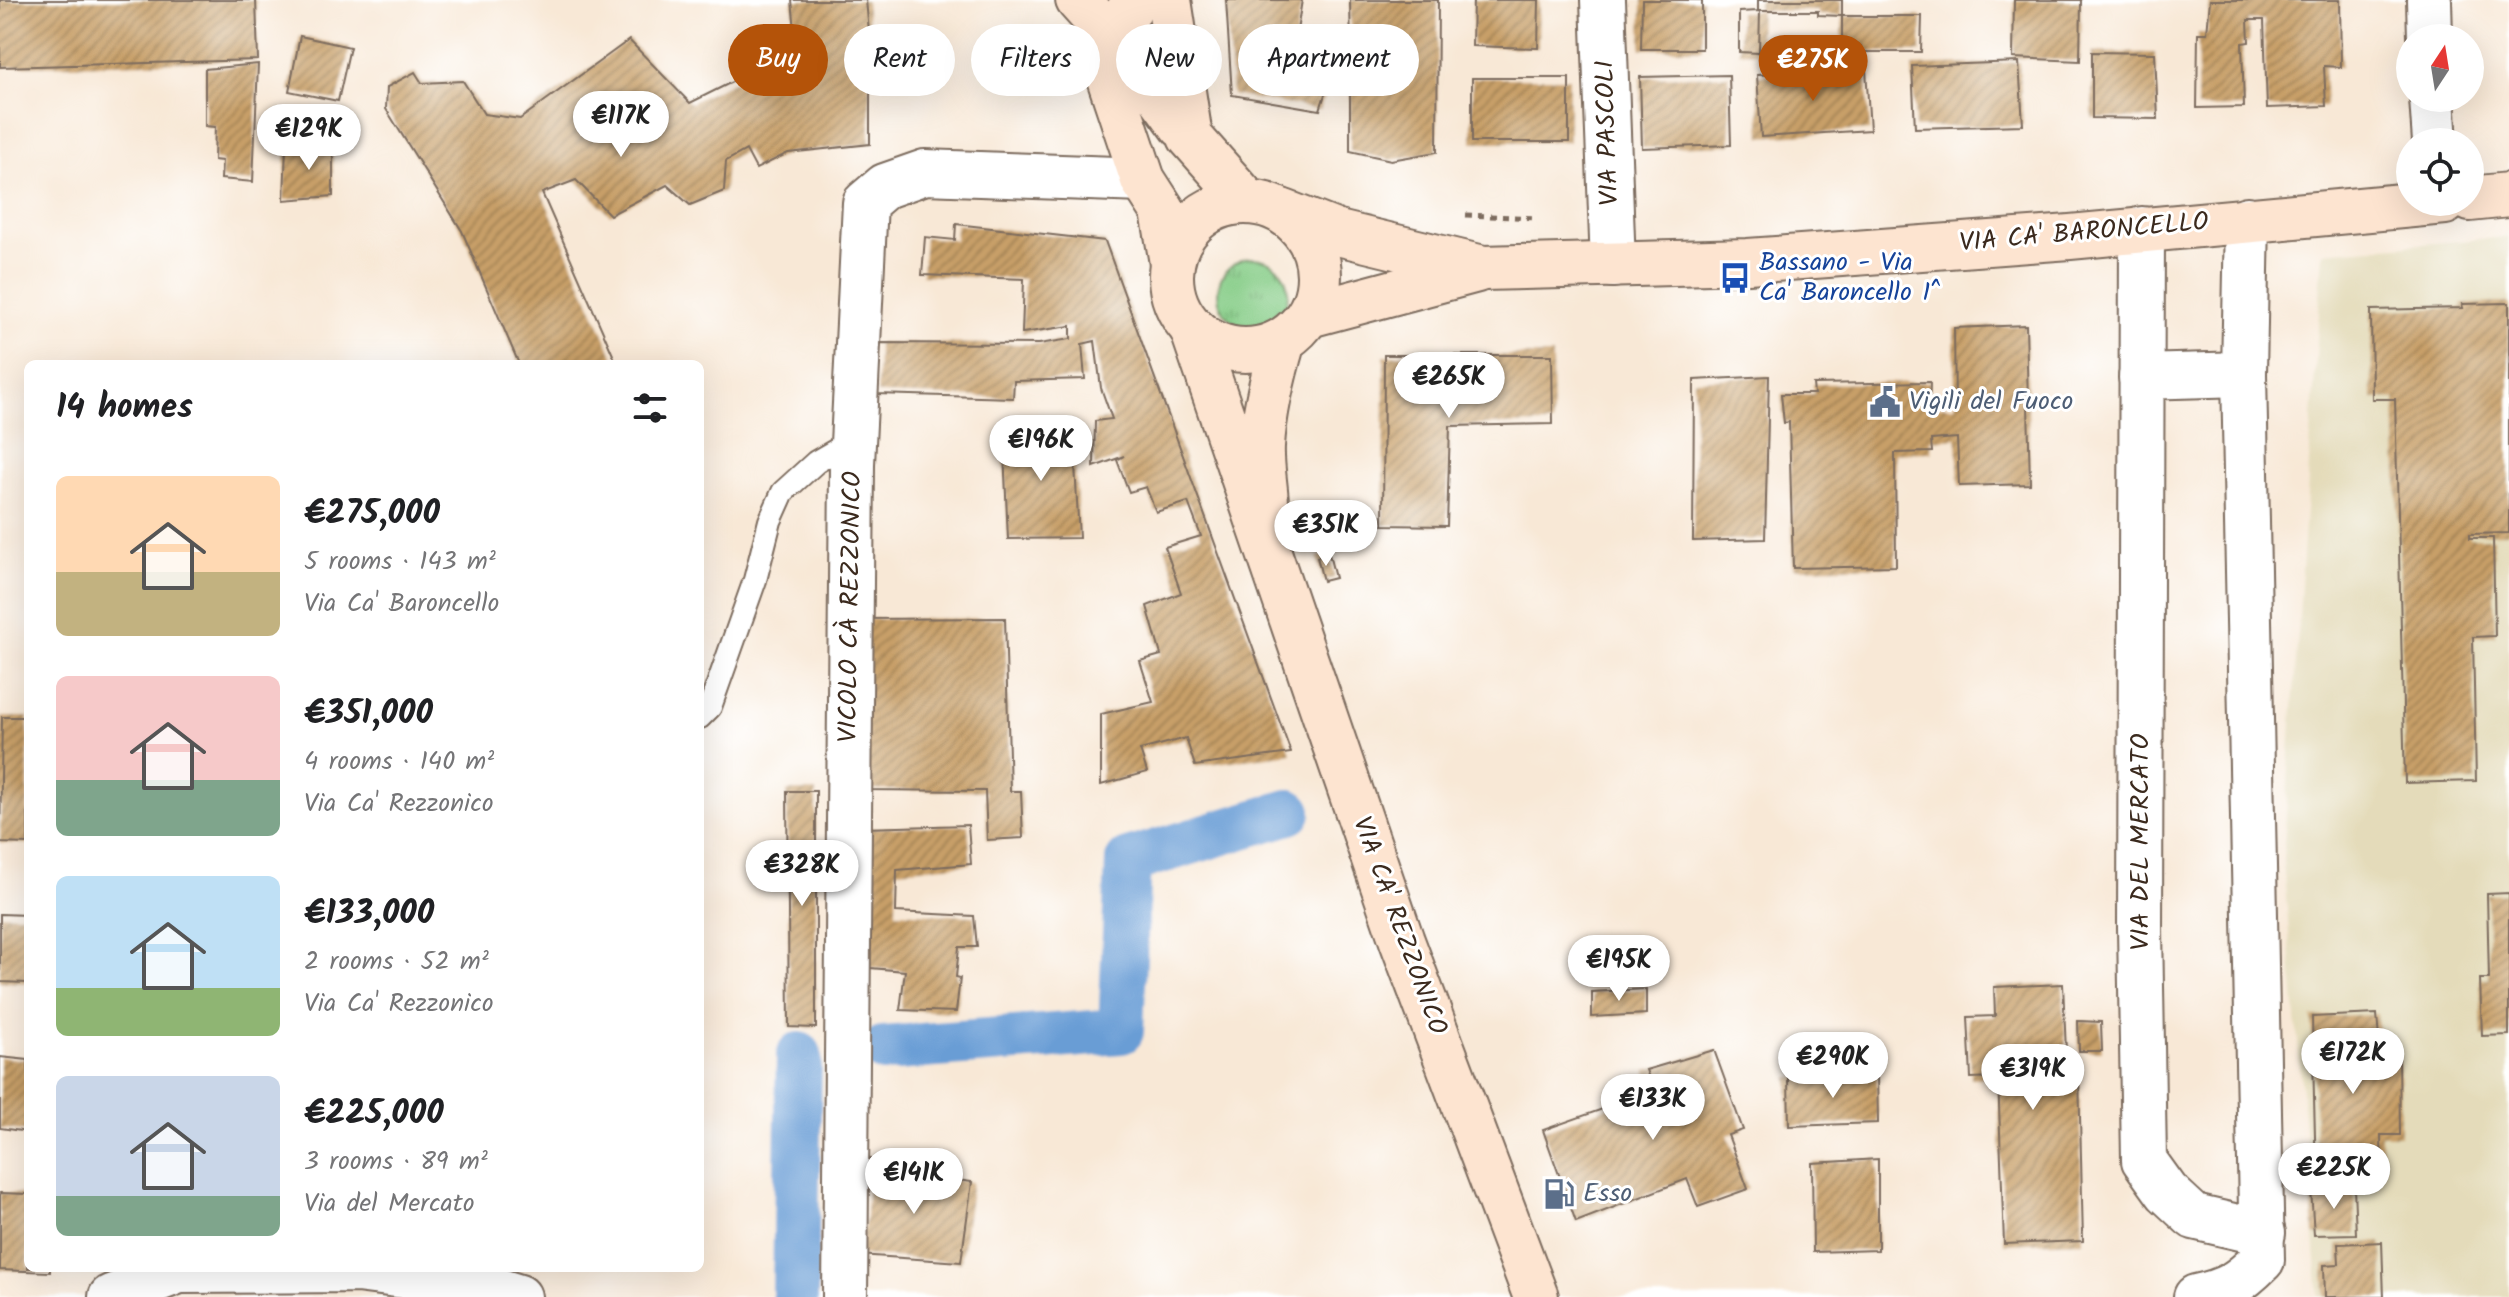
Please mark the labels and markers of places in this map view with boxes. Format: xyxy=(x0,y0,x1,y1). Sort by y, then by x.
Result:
pin: €275K xyxy=(1757,35,1869,103)
pin: €117K xyxy=(565,91,677,159)
pin: €129K xyxy=(253,104,365,172)
place label: Bassano - Via Ca' Baroncello 1^ xyxy=(1759,242,1941,314)
bus stop icon: Bassano - Via Ca' Baroncello 1^ xyxy=(1718,261,1752,295)
pin: €265K xyxy=(1393,352,1505,420)
place label: Vigili del Fuoco xyxy=(1909,381,2073,423)
public building icon: Vigili del Fuoco xyxy=(1868,385,1902,419)
pin: €196K xyxy=(985,415,1097,483)
pin: €351K xyxy=(1270,500,1382,568)
pin: €328K xyxy=(746,840,858,908)
pin: €195K xyxy=(1563,935,1675,1003)
pin: €172K xyxy=(2297,1028,2409,1096)
pin: €290K xyxy=(1777,1032,1889,1100)
pin: €319K xyxy=(1977,1044,2089,1112)
pin: €133K xyxy=(1597,1074,1709,1142)
pin: €225K xyxy=(2278,1143,2390,1211)
pin: €141K xyxy=(858,1148,970,1216)
place label: Esso xyxy=(1583,1173,1632,1215)
fuel station icon: Esso xyxy=(1542,1177,1576,1211)

